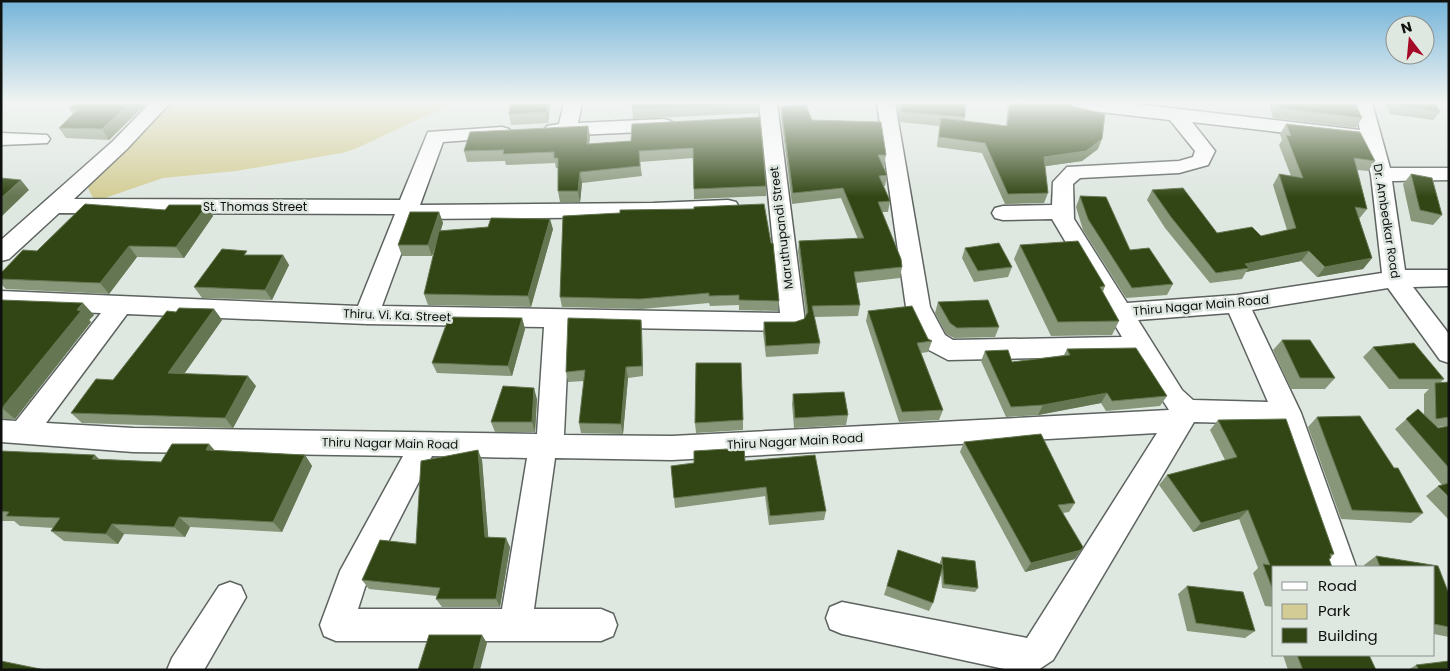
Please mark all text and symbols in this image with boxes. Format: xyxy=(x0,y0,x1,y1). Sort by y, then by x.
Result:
north arrow xyxy=(1385,15,1435,65)
text: N xyxy=(1399,16,1414,39)
street label: Dr. Ambedkar Road xyxy=(1370,162,1404,280)
street label: Maruthupandi Street xyxy=(765,166,797,290)
street label: St. Thomas Street xyxy=(203,198,307,215)
street label: Thiru Nagar Main Road xyxy=(1132,291,1270,319)
street label: Thiru. Vi. Ka. Street xyxy=(343,305,451,325)
street label: Thiru Nagar Main Road xyxy=(726,429,864,453)
street label: Thiru Nagar Main Road xyxy=(322,433,458,453)
legend xyxy=(1272,566,1435,656)
text: Road xyxy=(1318,575,1357,596)
text: Park xyxy=(1318,600,1350,621)
text: Building xyxy=(1318,625,1378,646)

